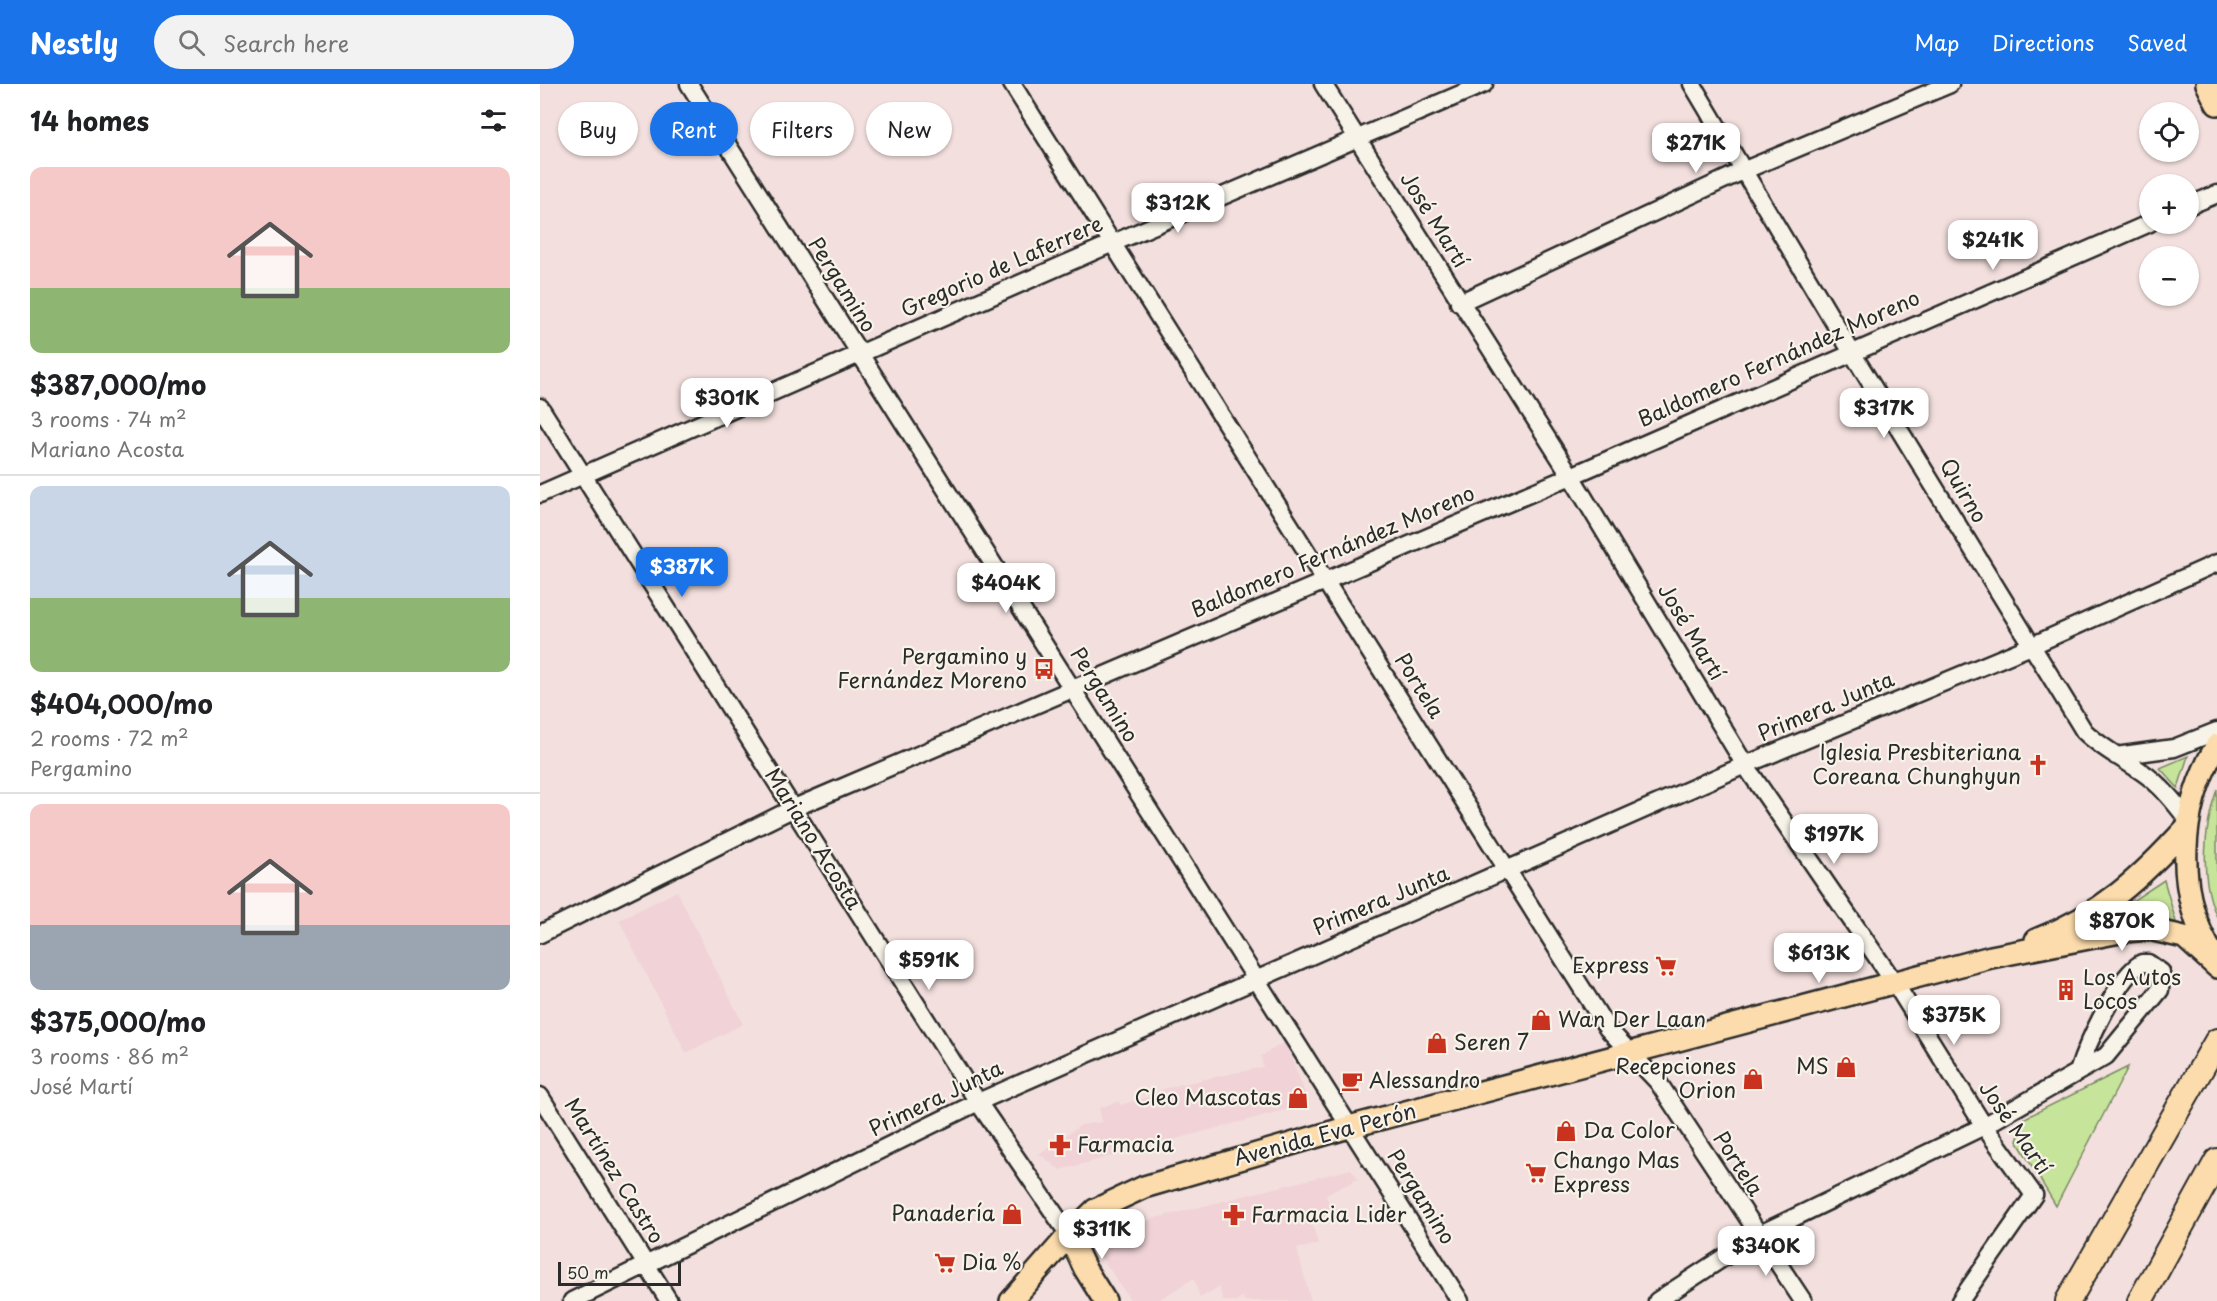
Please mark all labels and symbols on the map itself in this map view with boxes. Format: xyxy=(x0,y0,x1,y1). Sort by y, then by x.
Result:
pin: $271K xyxy=(1654,123,1738,174)
street label: José Martí xyxy=(1393,165,1478,273)
pin: $312K xyxy=(1136,183,1220,234)
street label: Gregorio de Laferrere xyxy=(895,206,1107,324)
pin: $241K xyxy=(1951,220,2035,271)
street label: Pergamino xyxy=(802,230,886,338)
street label: Baldomero Fernández Moreno xyxy=(1632,280,1924,434)
pin: $301K xyxy=(685,378,769,429)
pin: $317K xyxy=(1842,388,1926,439)
street label: Quirno xyxy=(1933,452,1997,528)
street label: Baldomero Fernández Moreno xyxy=(1185,476,1479,625)
pin: $387K xyxy=(640,547,724,598)
pin: $404K xyxy=(964,563,1048,614)
street label: José Martí xyxy=(1651,576,1734,686)
place label: Pergamino y Fernández Moreno xyxy=(837,639,1027,695)
street label: Pergamino xyxy=(1064,640,1148,748)
street label: Portela xyxy=(1388,646,1453,724)
bus stop icon: Pergamino y Fernández Moreno xyxy=(1032,657,1056,681)
street label: Primera Junta xyxy=(1752,662,1899,748)
place label: Iglesia Presbiteriana Coreana Chunghyun xyxy=(1812,735,2022,791)
church icon: Iglesia Presbiteriana Coreana Chunghyun xyxy=(2026,753,2050,777)
street label: Mariano Acosta xyxy=(758,761,871,915)
pin: $197K xyxy=(1792,814,1876,865)
street label: Primera Junta xyxy=(1307,856,1454,942)
pin: $870K xyxy=(2080,901,2164,952)
pin: $613K xyxy=(1777,933,1861,984)
pin: $591K xyxy=(887,940,971,991)
place label: Express xyxy=(1572,948,1649,980)
supermarket icon: Express xyxy=(1654,954,1678,978)
place label: Los Autos Locos xyxy=(2083,960,2181,1016)
building icon: Los Autos Locos xyxy=(2054,978,2078,1002)
pin: $375K xyxy=(1912,995,1996,1046)
place label: Wan Der Laan xyxy=(1558,1002,1706,1034)
shop icon: Wan Der Laan xyxy=(1529,1008,1553,1032)
place label: Seren 7 xyxy=(1454,1025,1529,1057)
shop icon: Seren 7 xyxy=(1425,1031,1449,1055)
place label: Recepciones Orion xyxy=(1615,1049,1736,1105)
place label: MS xyxy=(1796,1049,1829,1081)
street label: Primera Junta xyxy=(863,1051,1008,1144)
shop icon: MS xyxy=(1834,1055,1858,1079)
place label: Alessandro xyxy=(1369,1063,1480,1095)
shop icon: Recepciones Orion xyxy=(1741,1067,1765,1091)
cafe icon: Alessandro xyxy=(1340,1069,1364,1093)
street label: José Martí xyxy=(1973,1073,2061,1180)
place label: Cleo Mascotas xyxy=(1134,1080,1281,1112)
shop icon: Cleo Mascotas xyxy=(1286,1086,1310,1110)
street label: Martínez Castro xyxy=(558,1091,673,1249)
street label: Avenida Eva Perón xyxy=(1230,1093,1419,1173)
place label: Da Color xyxy=(1583,1113,1675,1145)
shop icon: Da Color xyxy=(1554,1119,1578,1143)
street label: Portela xyxy=(1707,1124,1773,1202)
place label: Farmacia xyxy=(1077,1127,1174,1159)
pharmacy icon: Farmacia xyxy=(1048,1133,1072,1157)
street label: Pergamino xyxy=(1381,1142,1465,1250)
place label: Chango Mas Express xyxy=(1553,1143,1679,1199)
supermarket icon: Chango Mas Express xyxy=(1524,1161,1548,1185)
place label: Panadería xyxy=(891,1196,996,1228)
place label: Farmacia Lider xyxy=(1251,1197,1407,1229)
shop icon: Panadería xyxy=(1000,1202,1024,1226)
pharmacy icon: Farmacia Lider xyxy=(1222,1203,1246,1227)
pin: $311K xyxy=(1060,1209,1144,1260)
pin: $340K xyxy=(1724,1226,1808,1277)
place label: Dia % xyxy=(962,1245,1021,1277)
supermarket icon: Dia % xyxy=(933,1251,957,1275)
scale bar xyxy=(558,1259,681,1286)

